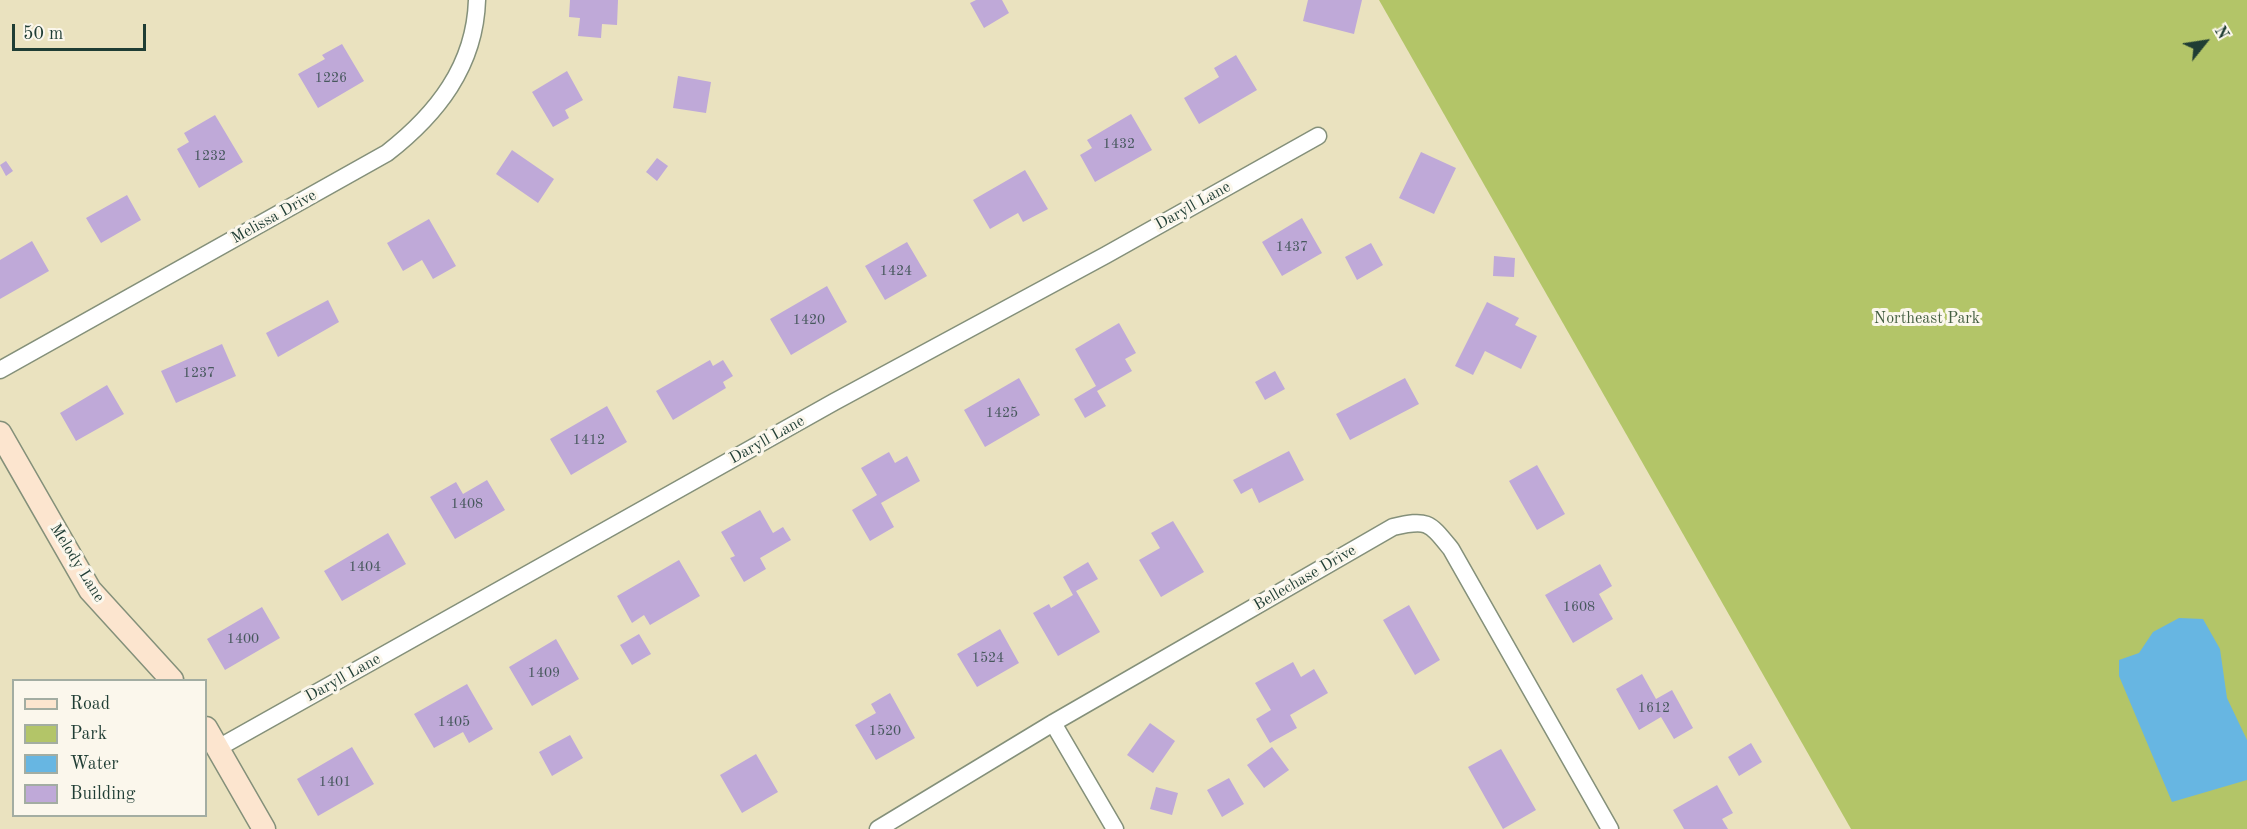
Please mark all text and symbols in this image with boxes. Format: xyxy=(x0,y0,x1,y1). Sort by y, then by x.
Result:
scale bar xyxy=(15,12,148,50)
north arrow xyxy=(2175,12,2235,72)
text: N xyxy=(2211,24,2231,42)
text: 50 m xyxy=(23,25,63,43)
house number: 1226 xyxy=(315,70,347,86)
house number: 1432 xyxy=(1103,136,1135,152)
house number: 1232 xyxy=(194,148,226,164)
street label: Daryll Lane xyxy=(1152,177,1234,235)
street label: Melissa Drive xyxy=(228,186,320,248)
house number: 1437 xyxy=(1276,239,1308,255)
house number: 1424 xyxy=(880,263,912,279)
park label: Northeast Park xyxy=(1874,309,1980,329)
house number: 1420 xyxy=(793,312,825,328)
house number: 1237 xyxy=(183,365,215,381)
house number: 1425 xyxy=(986,405,1018,421)
street label: Daryll Lane xyxy=(726,411,808,469)
house number: 1412 xyxy=(573,432,605,448)
house number: 1408 xyxy=(451,496,483,512)
street label: Melody Lane xyxy=(45,520,109,606)
street label: Bellechase Drive xyxy=(1250,541,1360,615)
house number: 1404 xyxy=(349,559,381,575)
house number: 1608 xyxy=(1563,599,1595,615)
house number: 1400 xyxy=(227,631,259,647)
street label: Daryll Lane xyxy=(302,649,384,707)
house number: 1524 xyxy=(972,650,1004,666)
house number: 1409 xyxy=(528,665,560,681)
legend xyxy=(12,679,207,817)
text: Road xyxy=(70,695,110,713)
house number: 1612 xyxy=(1638,700,1670,716)
house number: 1405 xyxy=(438,714,470,730)
house number: 1520 xyxy=(869,723,901,739)
text: Park xyxy=(70,725,107,743)
text: Water xyxy=(70,755,119,773)
house number: 1401 xyxy=(319,774,351,790)
text: Building xyxy=(70,785,135,803)

